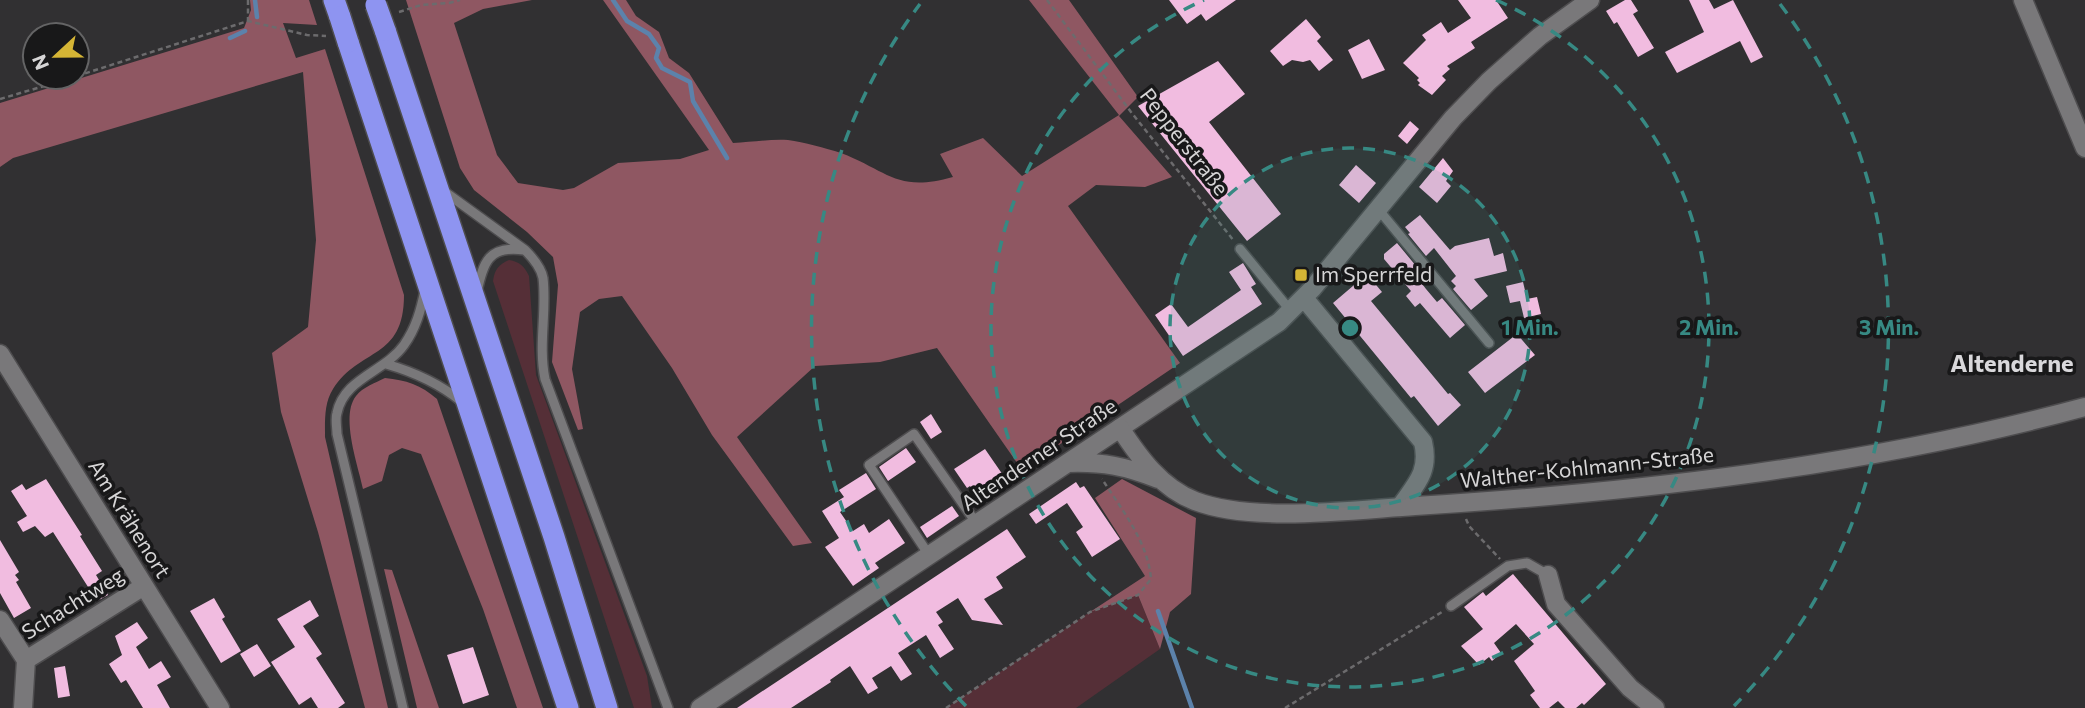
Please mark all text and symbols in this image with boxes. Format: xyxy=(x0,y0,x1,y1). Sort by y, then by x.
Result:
north arrow xyxy=(21,21,91,91)
text: N xyxy=(26,52,53,73)
street label: Pepperstraße xyxy=(1136,83,1235,200)
place label: Im Sperrfeld xyxy=(1315,261,1432,286)
marker: Im Sperrfeld xyxy=(1293,267,1309,283)
text: 1 Min. xyxy=(1501,314,1559,339)
text: 2 Min. xyxy=(1679,314,1739,339)
text: 3 Min. xyxy=(1859,314,1919,339)
centre of rings xyxy=(1338,316,1362,340)
district label: Altenderne xyxy=(1950,348,2074,377)
street label: Altenderner Straße xyxy=(956,392,1121,515)
street label: Walther-Kohlmann-Straße xyxy=(1459,441,1715,492)
street label: Am Krähenort xyxy=(84,454,177,582)
street label: Schachtweg xyxy=(17,561,128,644)

